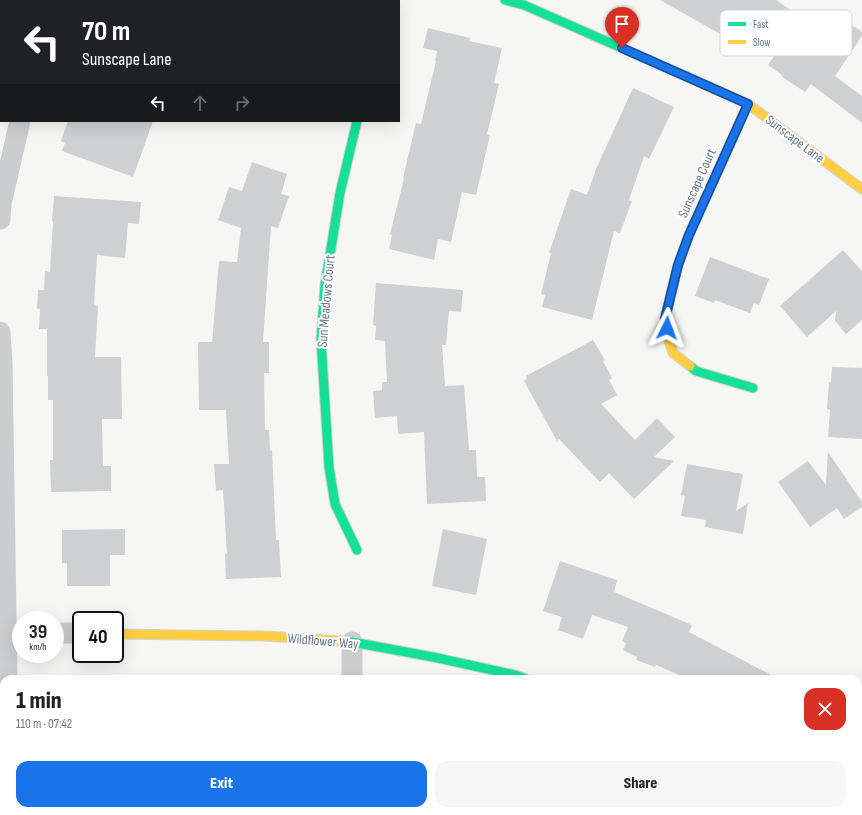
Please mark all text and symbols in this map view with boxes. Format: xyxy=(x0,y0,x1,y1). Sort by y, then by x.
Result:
pin xyxy=(605,7.0,639,48)
legend xyxy=(720,10,852,56)
icon: arrive xyxy=(611,13,633,35)
text: 70 m xyxy=(82,15,130,48)
icon: left xyxy=(16,16,68,68)
text: Fast xyxy=(753,18,769,31)
text: Slow xyxy=(753,36,770,49)
text: Sunscape Lane xyxy=(82,49,171,70)
icon: left xyxy=(147,92,169,114)
icon: ahead xyxy=(189,92,211,114)
icon: right xyxy=(231,92,253,114)
street label: Sunscape Lane xyxy=(762,111,828,167)
street label: Sunscape Court xyxy=(674,146,720,220)
street label: Sun Meadows Court xyxy=(313,254,339,348)
position arrow xyxy=(646,307,688,349)
speed limit sign: 40 xyxy=(72,611,124,663)
text: 39 xyxy=(29,620,47,644)
street label: Wildflower Way xyxy=(287,629,360,653)
text: km/h xyxy=(29,641,47,653)
text: 1 min xyxy=(16,686,62,715)
button: close xyxy=(804,688,846,730)
text: 110 m · 07:42 xyxy=(16,716,72,732)
button: Exit xyxy=(16,761,427,807)
button: Share xyxy=(435,761,846,807)

